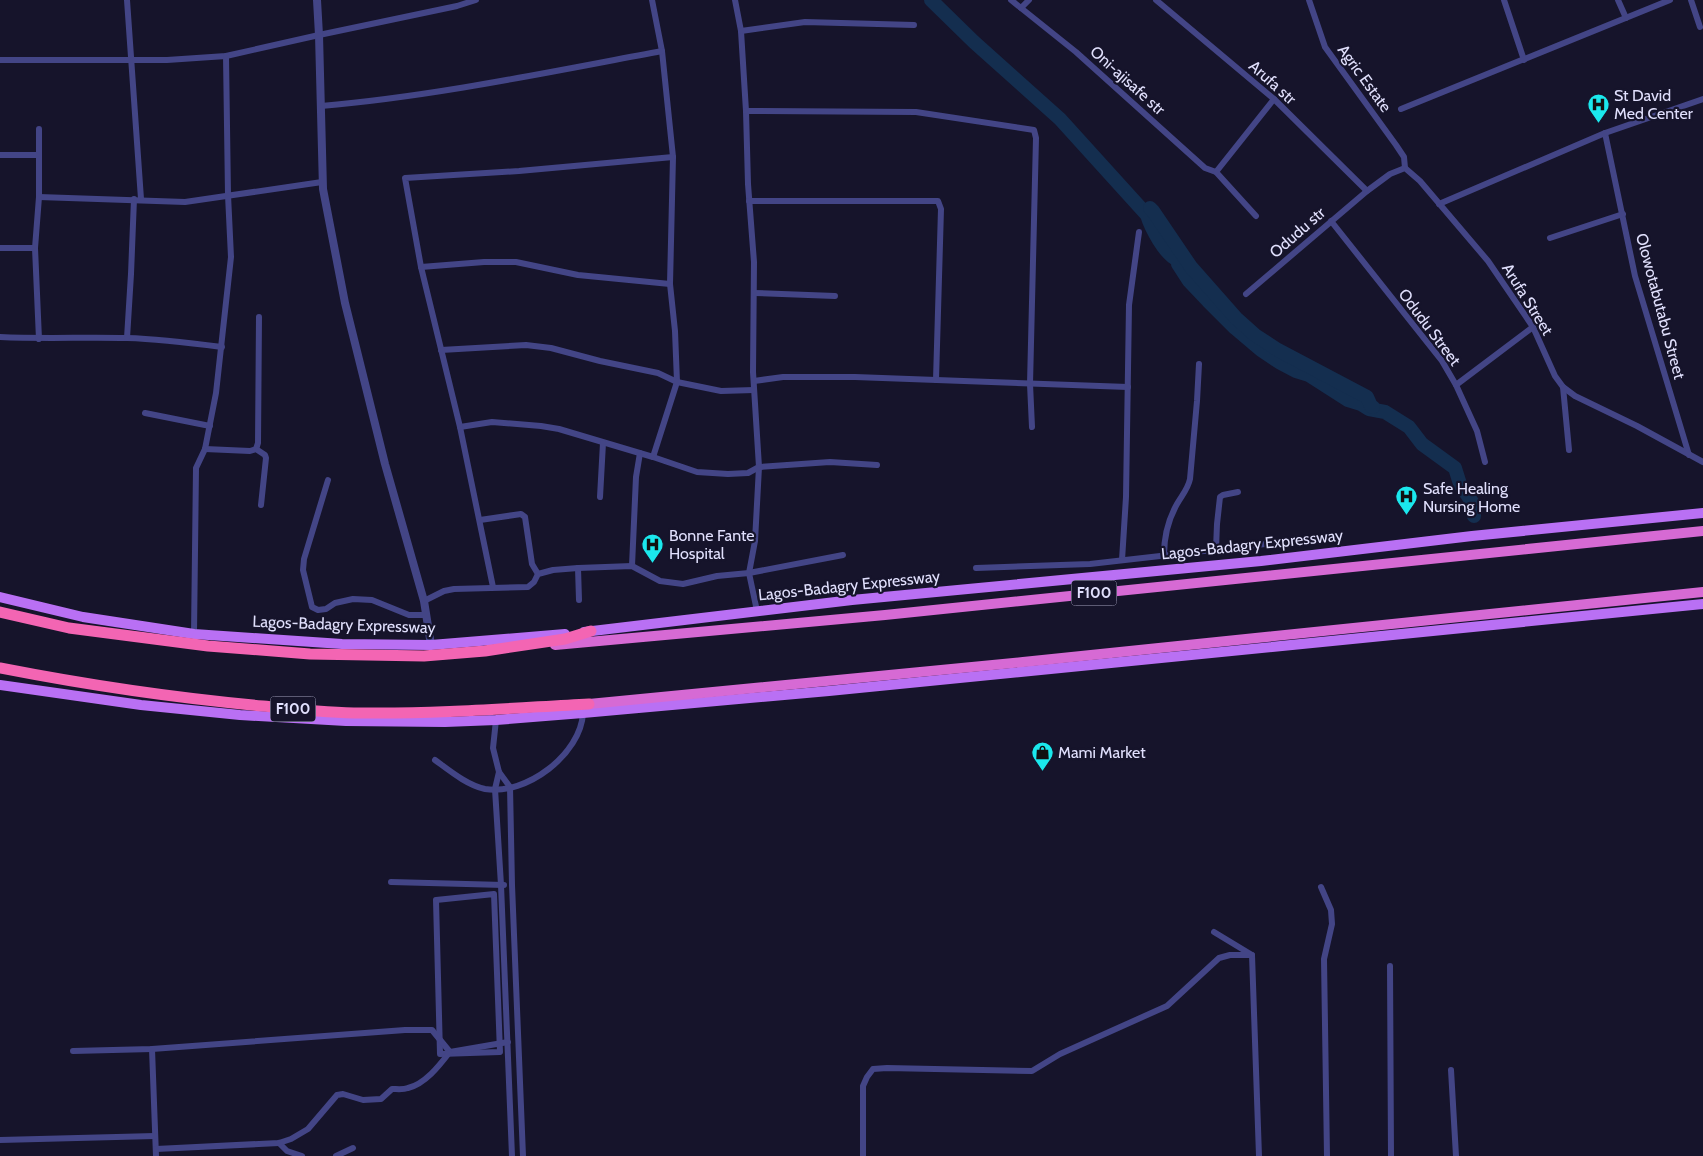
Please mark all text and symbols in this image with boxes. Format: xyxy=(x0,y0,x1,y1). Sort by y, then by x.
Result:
street label: Agric Estate xyxy=(1334,41,1395,116)
street label: Oni-ajisafe str xyxy=(1086,42,1170,120)
street label: Arufa str xyxy=(1245,56,1301,109)
place label: St David Med Center xyxy=(1614,86,1694,123)
hospital icon: St David Med Center xyxy=(1586,92,1610,123)
street label: Odudu str xyxy=(1266,202,1330,262)
street label: Olowotabutabu Street xyxy=(1632,231,1689,382)
street label: Arufa Street xyxy=(1498,260,1557,339)
street label: Odudu Street xyxy=(1394,285,1465,370)
place label: Safe Healing Nursing Home xyxy=(1423,479,1520,516)
hospital icon: Safe Healing Nursing Home xyxy=(1395,485,1419,516)
street label: Lagos-Badagry Expressway xyxy=(1160,525,1344,564)
place label: Bonne Fante Hospital xyxy=(669,526,755,563)
hospital icon: Bonne Fante Hospital xyxy=(641,532,665,563)
street label: Lagos-Badagry Expressway xyxy=(757,566,941,605)
road number: F100 xyxy=(1072,580,1116,606)
street label: Lagos-Badagry Expressway xyxy=(252,612,436,637)
road number: F100 xyxy=(270,696,316,722)
shop icon: Mami Market xyxy=(1030,740,1054,771)
place label: Mami Market xyxy=(1058,743,1146,762)

